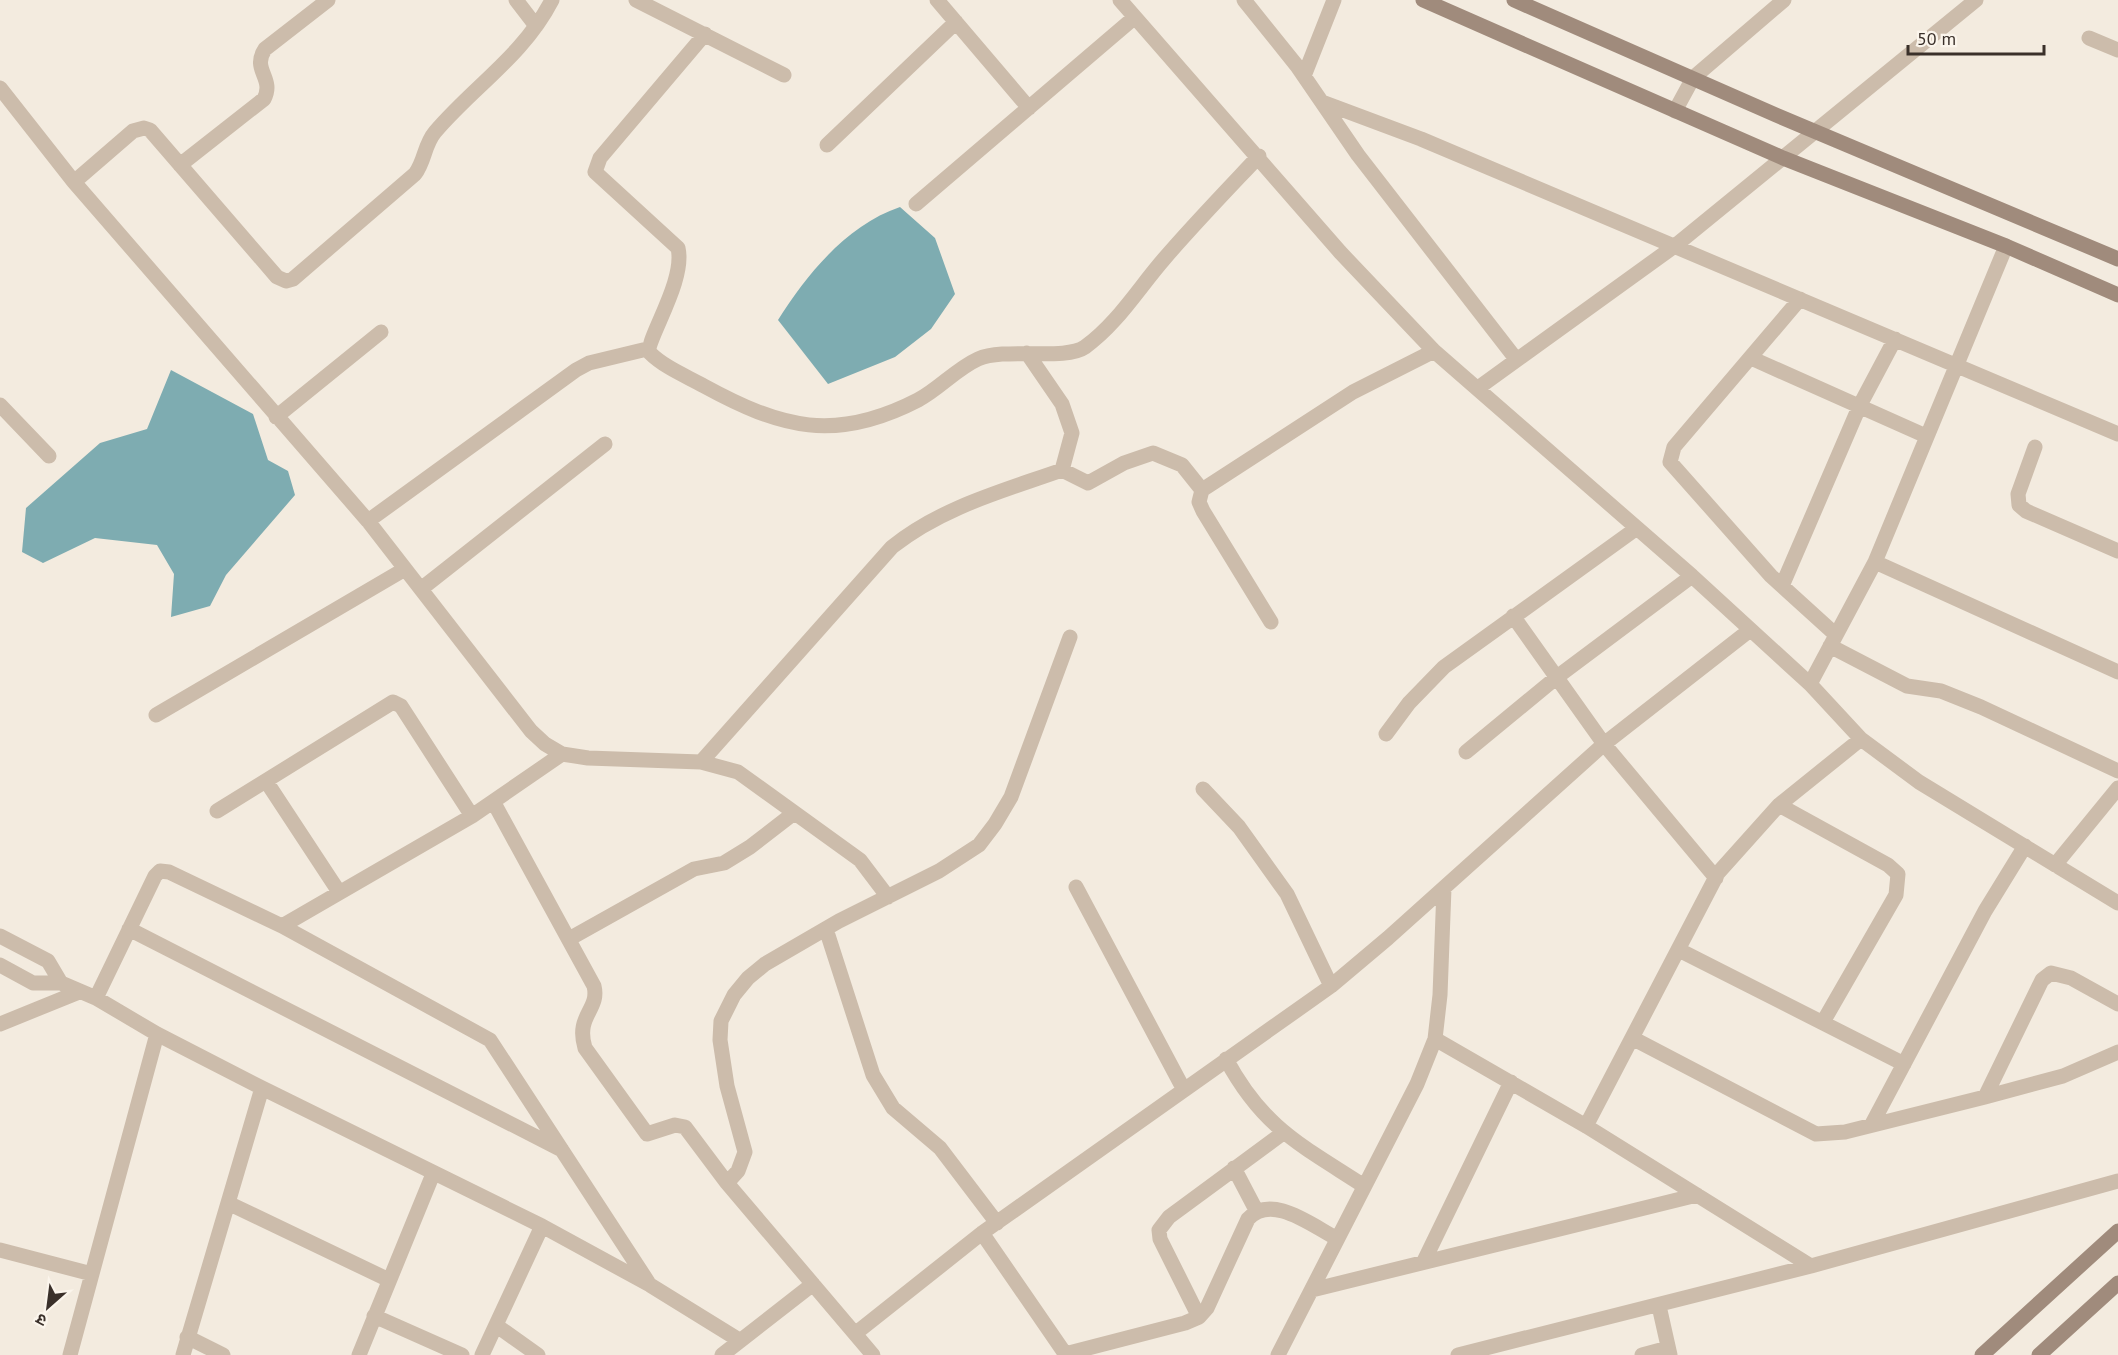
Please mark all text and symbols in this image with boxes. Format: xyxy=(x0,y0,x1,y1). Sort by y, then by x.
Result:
scale bar xyxy=(1908,18,2044,56)
text: 50 m xyxy=(1917,27,1956,50)
north arrow xyxy=(18,1277,78,1337)
text: उ xyxy=(32,1309,50,1331)

